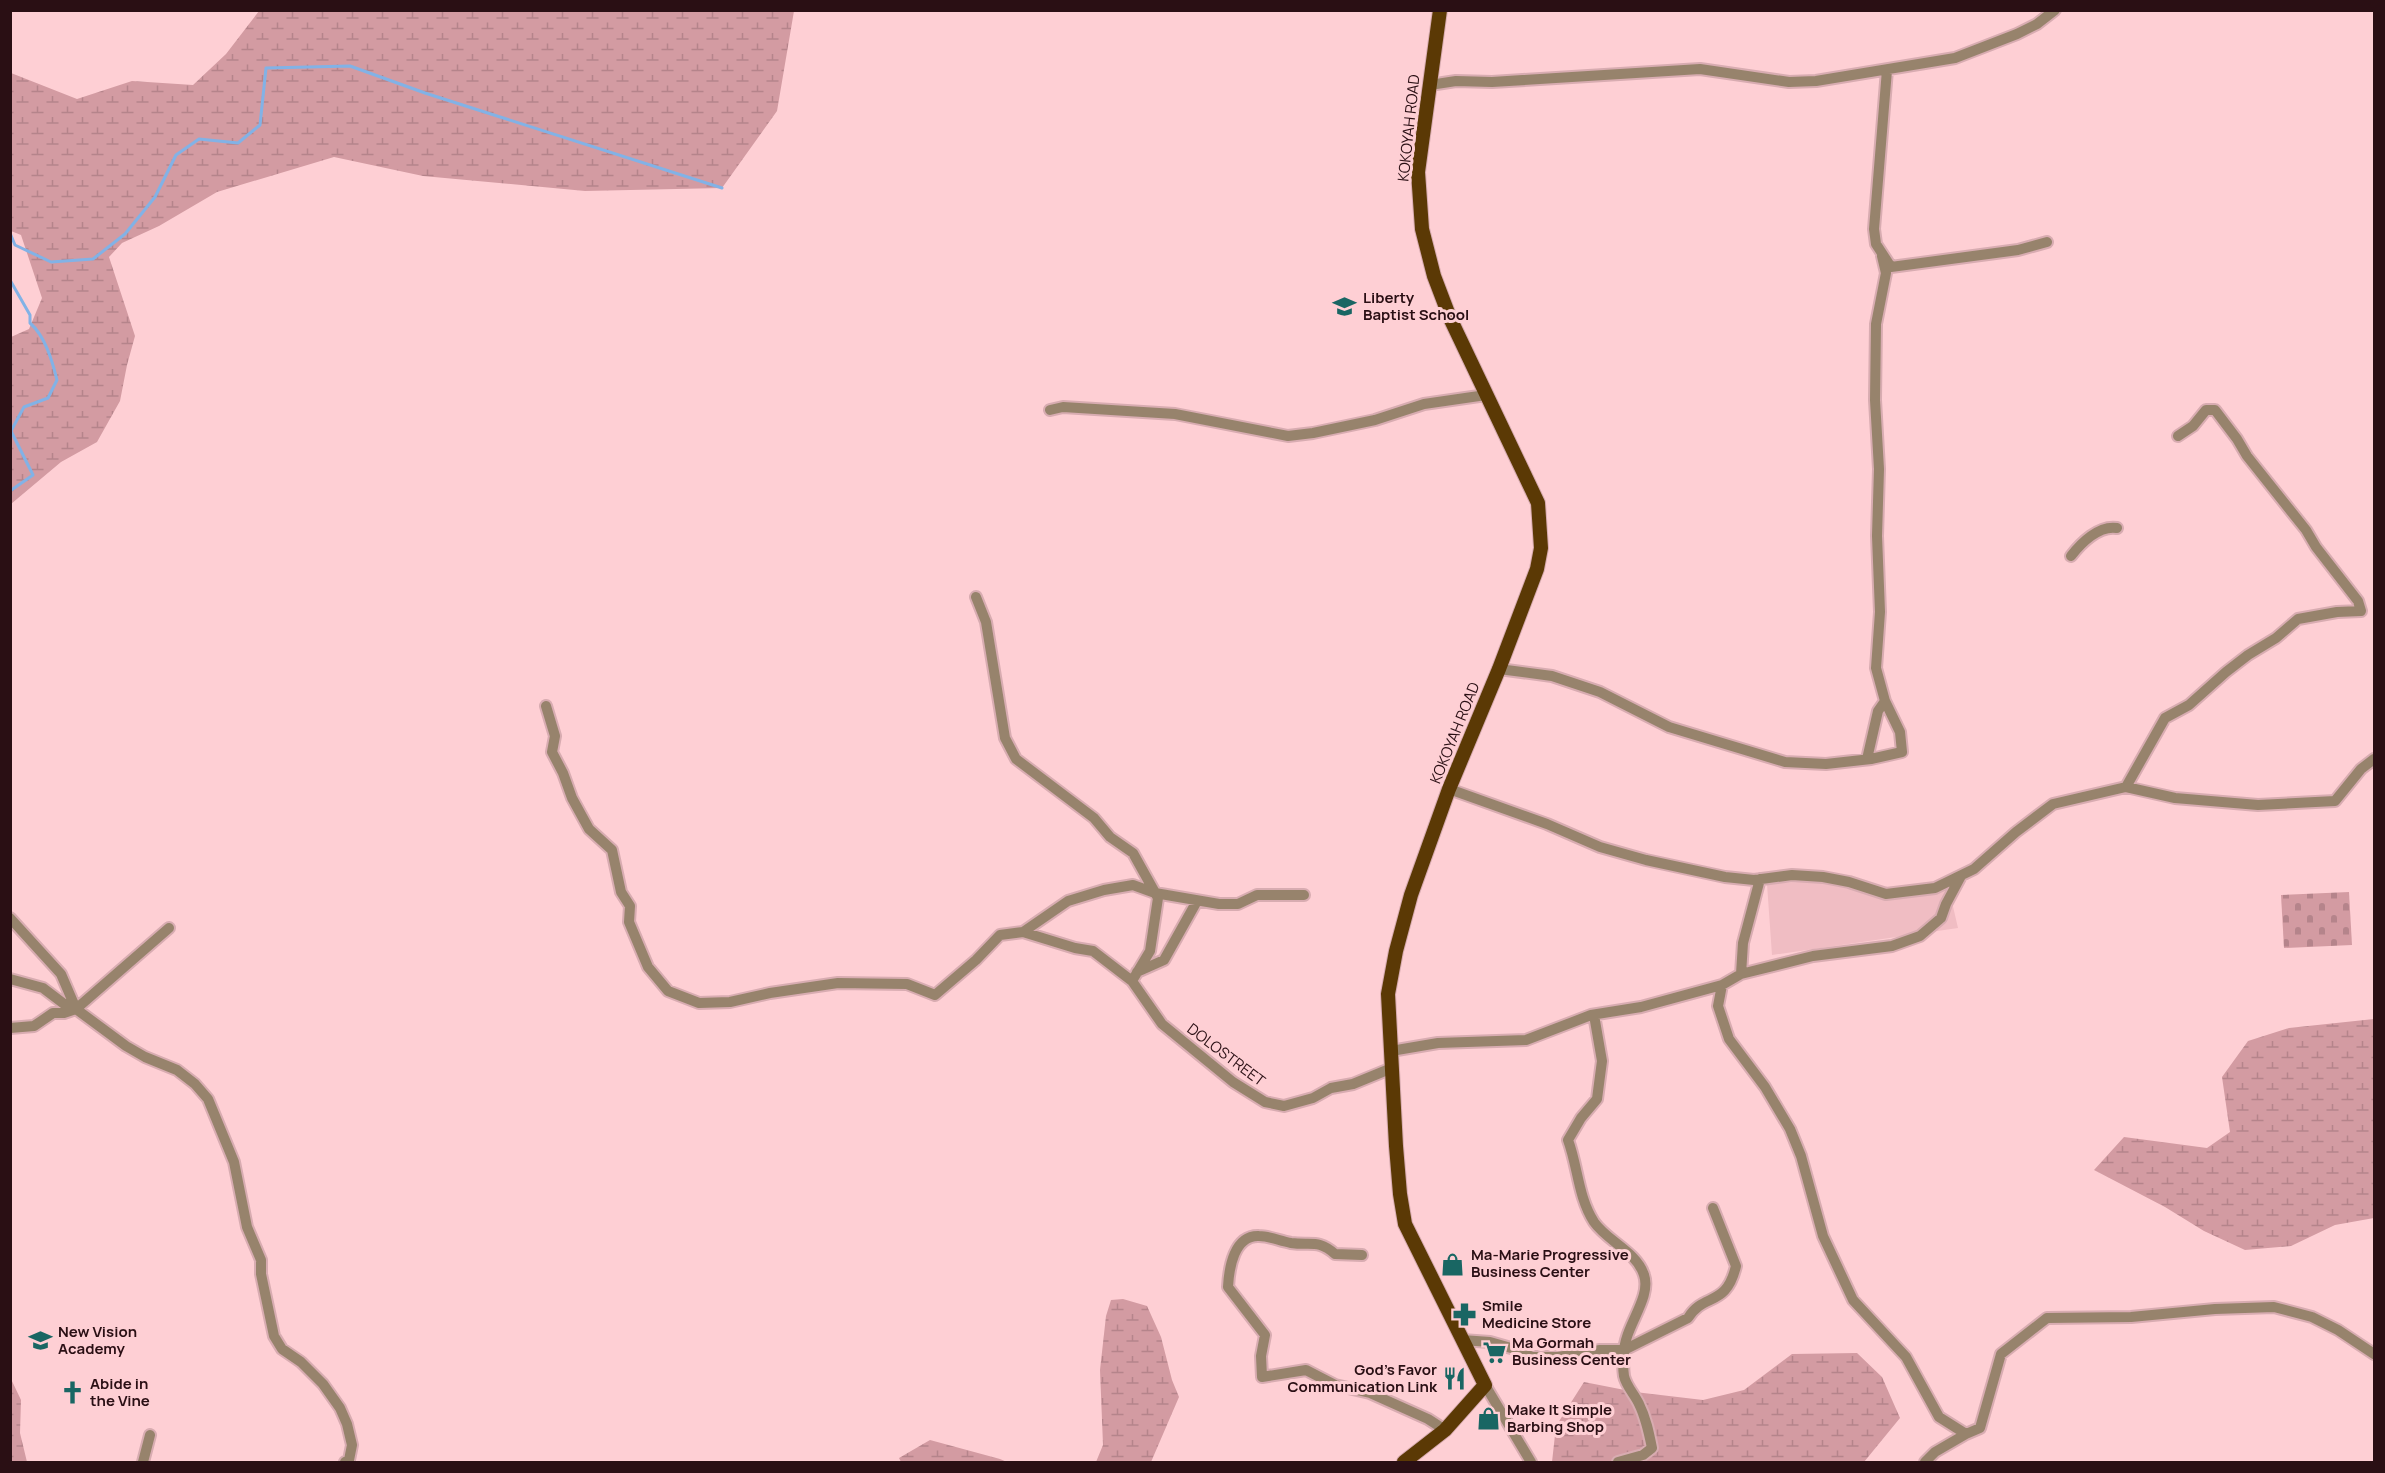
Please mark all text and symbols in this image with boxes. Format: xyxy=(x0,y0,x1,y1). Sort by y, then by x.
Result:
street label: KOKOYAH ROAD xyxy=(1392,73,1425,183)
place label: Liberty Baptist School xyxy=(1363,287,1469,325)
school or university icon: Liberty Baptist School xyxy=(1332,294,1358,320)
street label: KOKOYAH ROAD xyxy=(1425,679,1484,787)
street label: DOLOSTREET xyxy=(1183,1018,1270,1091)
place label: Ma-Marie Progressive Business Center xyxy=(1471,1244,1629,1282)
shop icon: Ma-Marie Progressive Business Center xyxy=(1440,1251,1466,1277)
place label: Smile Medicine Store xyxy=(1482,1295,1591,1333)
pharmacy icon: Smile Medicine Store xyxy=(1451,1302,1477,1328)
place label: New Vision Academy xyxy=(58,1321,137,1359)
school or university icon: New Vision Academy xyxy=(27,1328,53,1354)
place label: Ma Gormah Business Center xyxy=(1512,1332,1631,1370)
supermarket icon: Ma Gormah Business Center xyxy=(1481,1339,1507,1365)
place label: God's Favor Communication Link xyxy=(1288,1359,1438,1397)
restaurant icon: God's Favor Communication Link xyxy=(1442,1366,1468,1392)
place label: Abide in the Vine xyxy=(90,1373,150,1411)
church icon: Abide in the Vine xyxy=(59,1380,85,1406)
place label: Make It Simple Barbing Shop xyxy=(1507,1399,1612,1437)
shop icon: Make It Simple Barbing Shop xyxy=(1476,1406,1502,1432)

